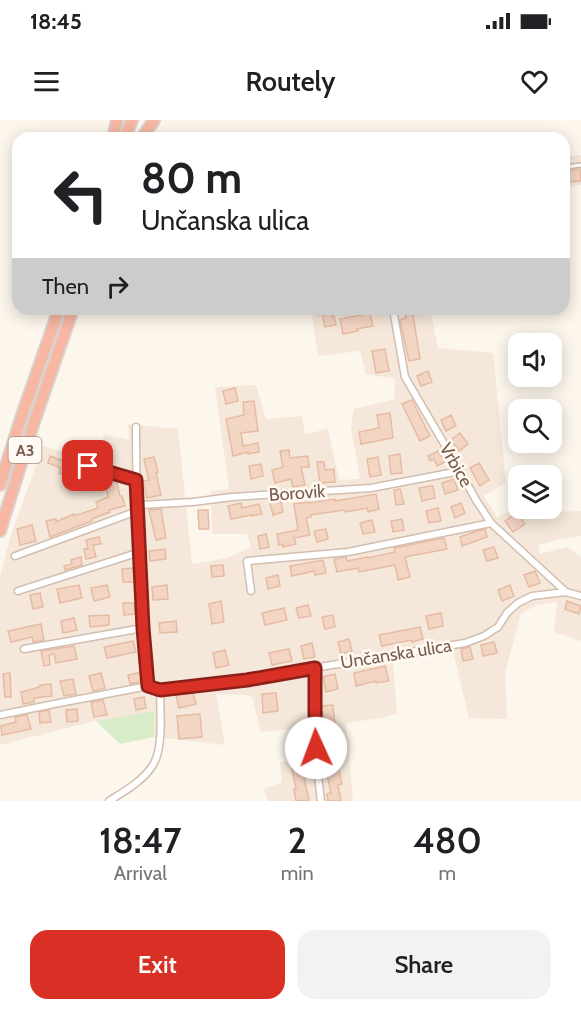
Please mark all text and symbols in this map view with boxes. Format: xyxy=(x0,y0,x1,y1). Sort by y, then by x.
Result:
text: 18:45 xyxy=(30,8,82,35)
icon: menu xyxy=(30,65,63,98)
text: Routely xyxy=(246,65,335,98)
icon: heart xyxy=(518,65,551,98)
text: 80 m xyxy=(141,152,242,204)
icon: left xyxy=(42,156,120,234)
text: Unčanska ulica xyxy=(141,204,309,237)
icon: right xyxy=(101,270,134,303)
text: Then xyxy=(42,273,89,300)
map controls xyxy=(508,333,562,519)
button: sound xyxy=(508,333,562,387)
button: search xyxy=(508,399,562,453)
road number: A3 xyxy=(9,437,42,463)
street label: Vrbice xyxy=(435,439,477,491)
pin xyxy=(62,440,113,491)
icon: arrive xyxy=(71,449,104,482)
button: layers xyxy=(508,465,562,519)
street label: Borovik xyxy=(268,480,327,506)
street label: Unčanska ulica xyxy=(339,634,453,674)
position arrow xyxy=(284,716,348,780)
text: 18:47 xyxy=(99,818,182,862)
text: 2 xyxy=(288,818,307,862)
text: 480 xyxy=(413,818,482,862)
text: Arrival xyxy=(114,861,167,885)
text: min xyxy=(281,861,314,885)
text: m xyxy=(439,861,456,885)
button: Exit xyxy=(30,930,285,999)
button: Share xyxy=(297,930,551,999)

